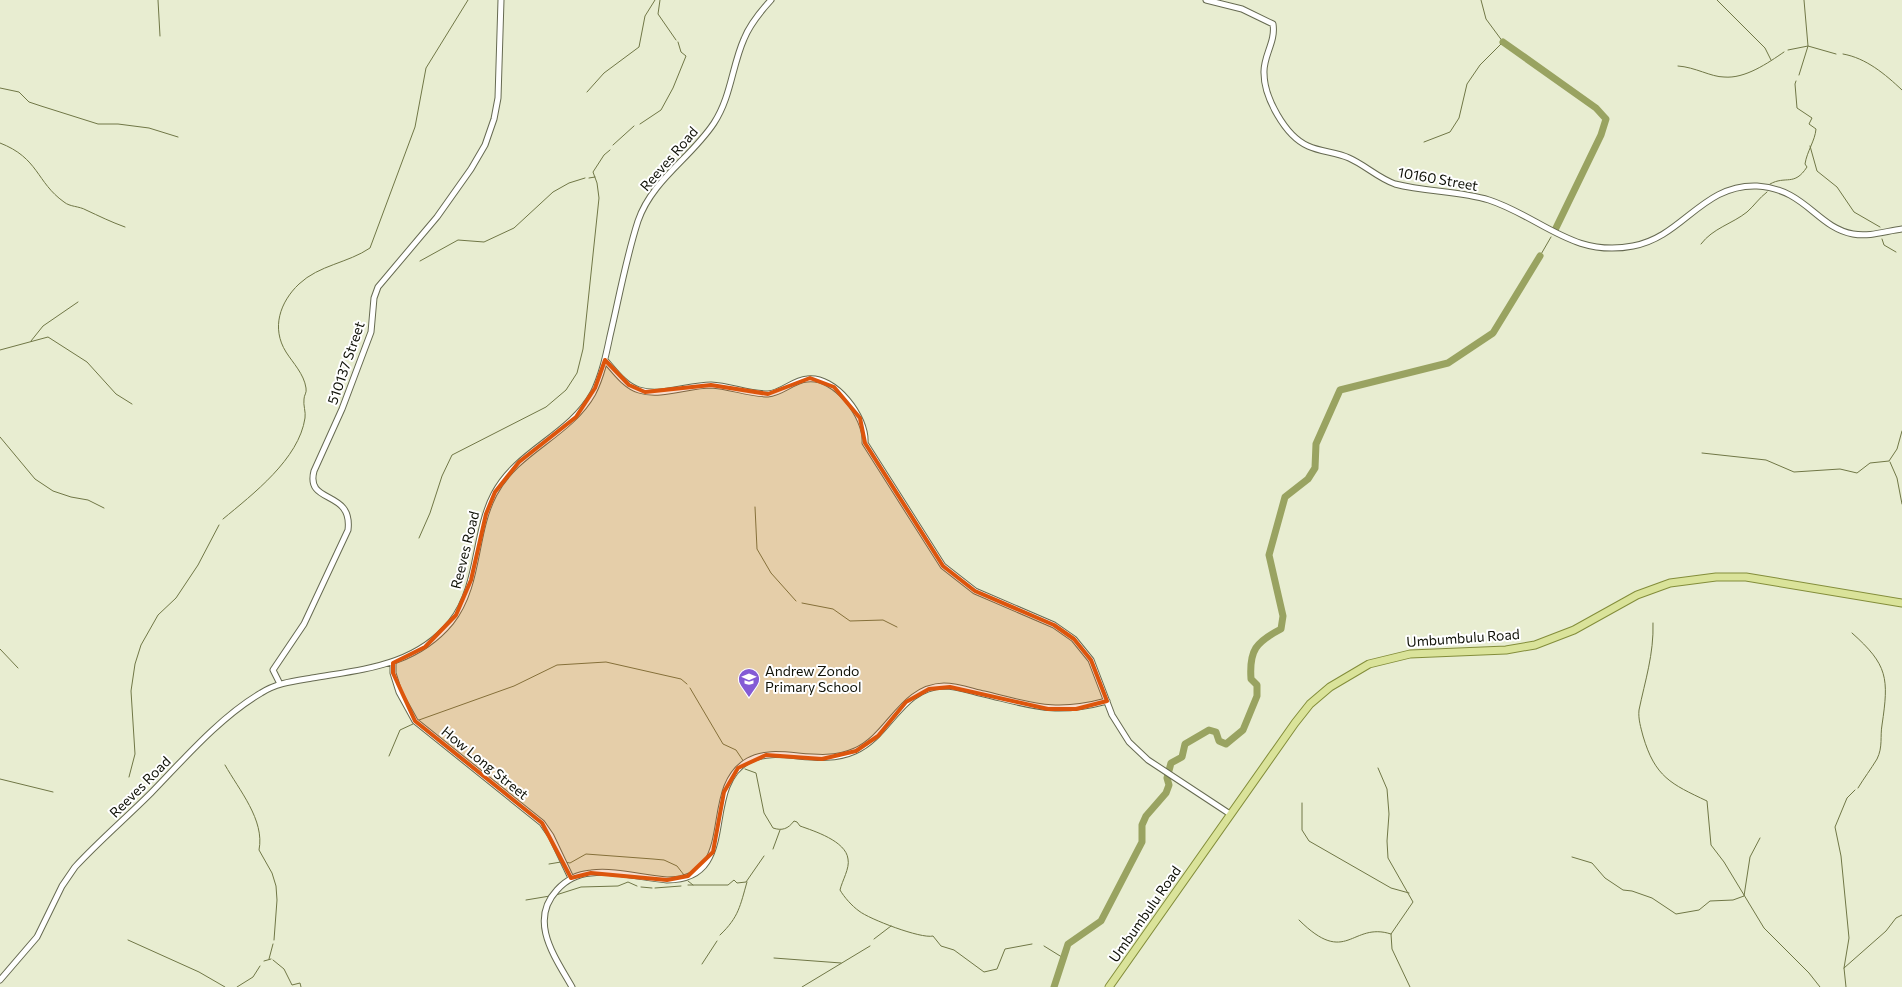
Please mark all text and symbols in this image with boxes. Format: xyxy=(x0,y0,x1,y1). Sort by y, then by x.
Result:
street label: Reeves Road xyxy=(636,123,701,194)
street label: 10160 Street xyxy=(1397,163,1480,194)
street label: 510137 Street xyxy=(323,319,368,407)
street label: Reeves Road xyxy=(447,509,482,591)
street label: Umbumbulu Road xyxy=(1406,625,1520,650)
place label: Andrew Zondo Primary School xyxy=(765,662,861,695)
school or university icon: Andrew Zondo Primary School xyxy=(737,667,761,698)
street label: How Long Street xyxy=(438,722,532,803)
street label: Reeves Road xyxy=(106,753,174,821)
street label: Umbumbulu Road xyxy=(1105,862,1184,965)

